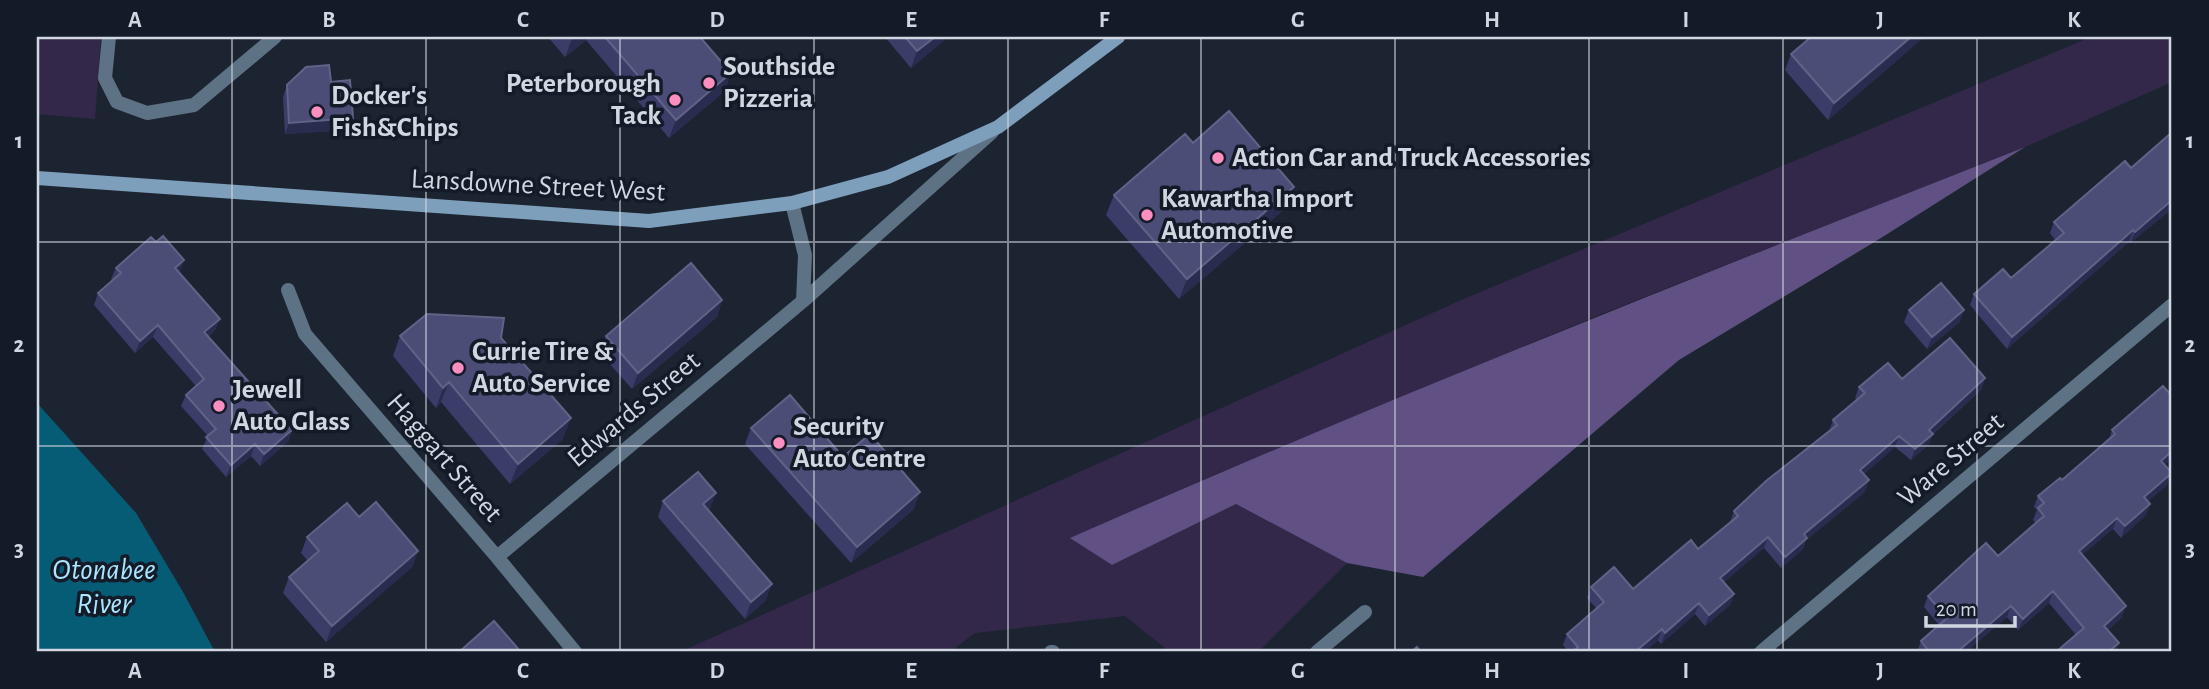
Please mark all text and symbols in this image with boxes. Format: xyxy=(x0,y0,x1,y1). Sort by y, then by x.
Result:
text: A xyxy=(128,9,142,32)
text: B xyxy=(322,9,336,32)
text: C xyxy=(517,9,529,32)
text: D xyxy=(709,9,725,32)
text: E xyxy=(905,9,917,32)
text: F xyxy=(1099,9,1110,32)
text: G xyxy=(1291,9,1305,32)
text: H xyxy=(1484,9,1500,32)
text: I xyxy=(1683,9,1689,32)
text: J xyxy=(1876,9,1884,32)
text: K xyxy=(2067,9,2081,32)
place label: Southside Pizzeria xyxy=(723,53,835,113)
place label: Peterborough Tack xyxy=(506,70,661,130)
marker: Southside Pizzeria xyxy=(701,75,717,91)
place label: Docker's Fish&Chips xyxy=(331,82,459,142)
marker: Peterborough Tack xyxy=(667,92,683,108)
marker: Docker's Fish&Chips xyxy=(309,104,325,120)
text: 1 xyxy=(15,130,23,153)
text: 1 xyxy=(2186,130,2194,153)
place label: Action Car and Truck Accessories xyxy=(1232,144,1590,172)
marker: Action Car and Truck Accessories xyxy=(1210,150,1226,166)
street label: Lansdowne Street West xyxy=(410,165,666,207)
place label: Kawartha Import Automotive xyxy=(1161,185,1353,245)
marker: Kawartha Import Automotive xyxy=(1139,207,1155,223)
text: 2 xyxy=(14,334,25,357)
text: 2 xyxy=(2185,334,2196,357)
place label: Currie Tire & Auto Service xyxy=(472,338,613,398)
street label: Edwards Street xyxy=(563,347,705,473)
marker: Currie Tire & Auto Service xyxy=(450,360,466,376)
place label: Jewell Auto Glass xyxy=(233,376,350,436)
street label: Haggart Street xyxy=(381,389,507,527)
marker: Jewell Auto Glass xyxy=(211,398,227,414)
street label: Ware Street xyxy=(1893,408,2009,512)
place label: Security Auto Centre xyxy=(793,413,926,473)
marker: Security Auto Centre xyxy=(771,435,787,451)
text: 3 xyxy=(14,538,24,561)
text: 3 xyxy=(2185,538,2195,561)
water label: Otonabee River xyxy=(52,555,156,619)
scale bar xyxy=(1926,584,2015,628)
text: 20 m xyxy=(1936,599,1977,620)
text: A xyxy=(128,660,142,683)
text: B xyxy=(322,660,336,683)
text: C xyxy=(517,660,529,683)
text: D xyxy=(709,660,725,683)
text: E xyxy=(905,660,917,683)
text: F xyxy=(1099,660,1110,683)
text: G xyxy=(1291,660,1305,683)
text: H xyxy=(1484,660,1500,683)
text: I xyxy=(1683,660,1689,683)
text: J xyxy=(1876,660,1884,683)
text: K xyxy=(2067,660,2081,683)

